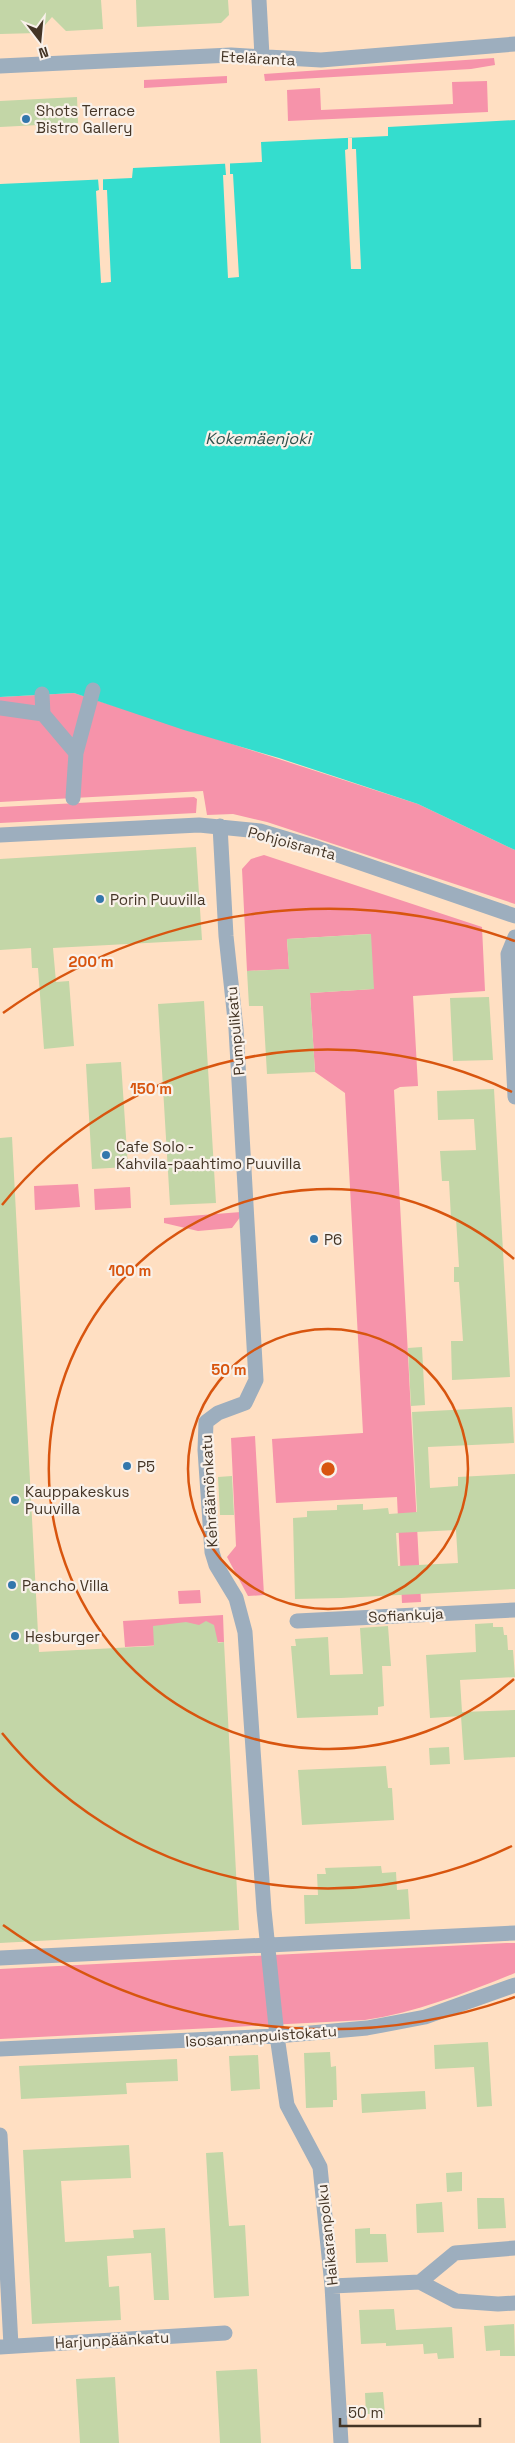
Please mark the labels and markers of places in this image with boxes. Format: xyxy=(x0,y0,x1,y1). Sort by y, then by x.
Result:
place label: Shots Terrace Bistro Gallery xyxy=(36,101,135,137)
marker: Shots Terrace Bistro Gallery xyxy=(20,113,32,125)
place label: Porin Puuvilla xyxy=(110,890,206,909)
marker: Porin Puuvilla xyxy=(94,893,106,905)
place label: Cafe Solo - Kahvila-paahtimo Puuvilla xyxy=(116,1137,301,1173)
marker: Cafe Solo - Kahvila-paahtimo Puuvilla xyxy=(100,1149,112,1161)
place label: P6 xyxy=(324,1230,342,1249)
marker: P6 xyxy=(308,1233,320,1245)
place label: P5 xyxy=(137,1457,155,1476)
marker: P5 xyxy=(121,1460,133,1472)
centre of rings xyxy=(319,1460,337,1478)
place label: Kauppakeskus Puuvilla xyxy=(25,1482,129,1518)
marker: Kauppakeskus Puuvilla xyxy=(9,1494,21,1506)
place label: Pancho Villa xyxy=(22,1576,109,1595)
marker: Pancho Villa xyxy=(6,1579,18,1591)
place label: Hesburger xyxy=(25,1627,100,1646)
marker: Hesburger xyxy=(9,1630,21,1642)

